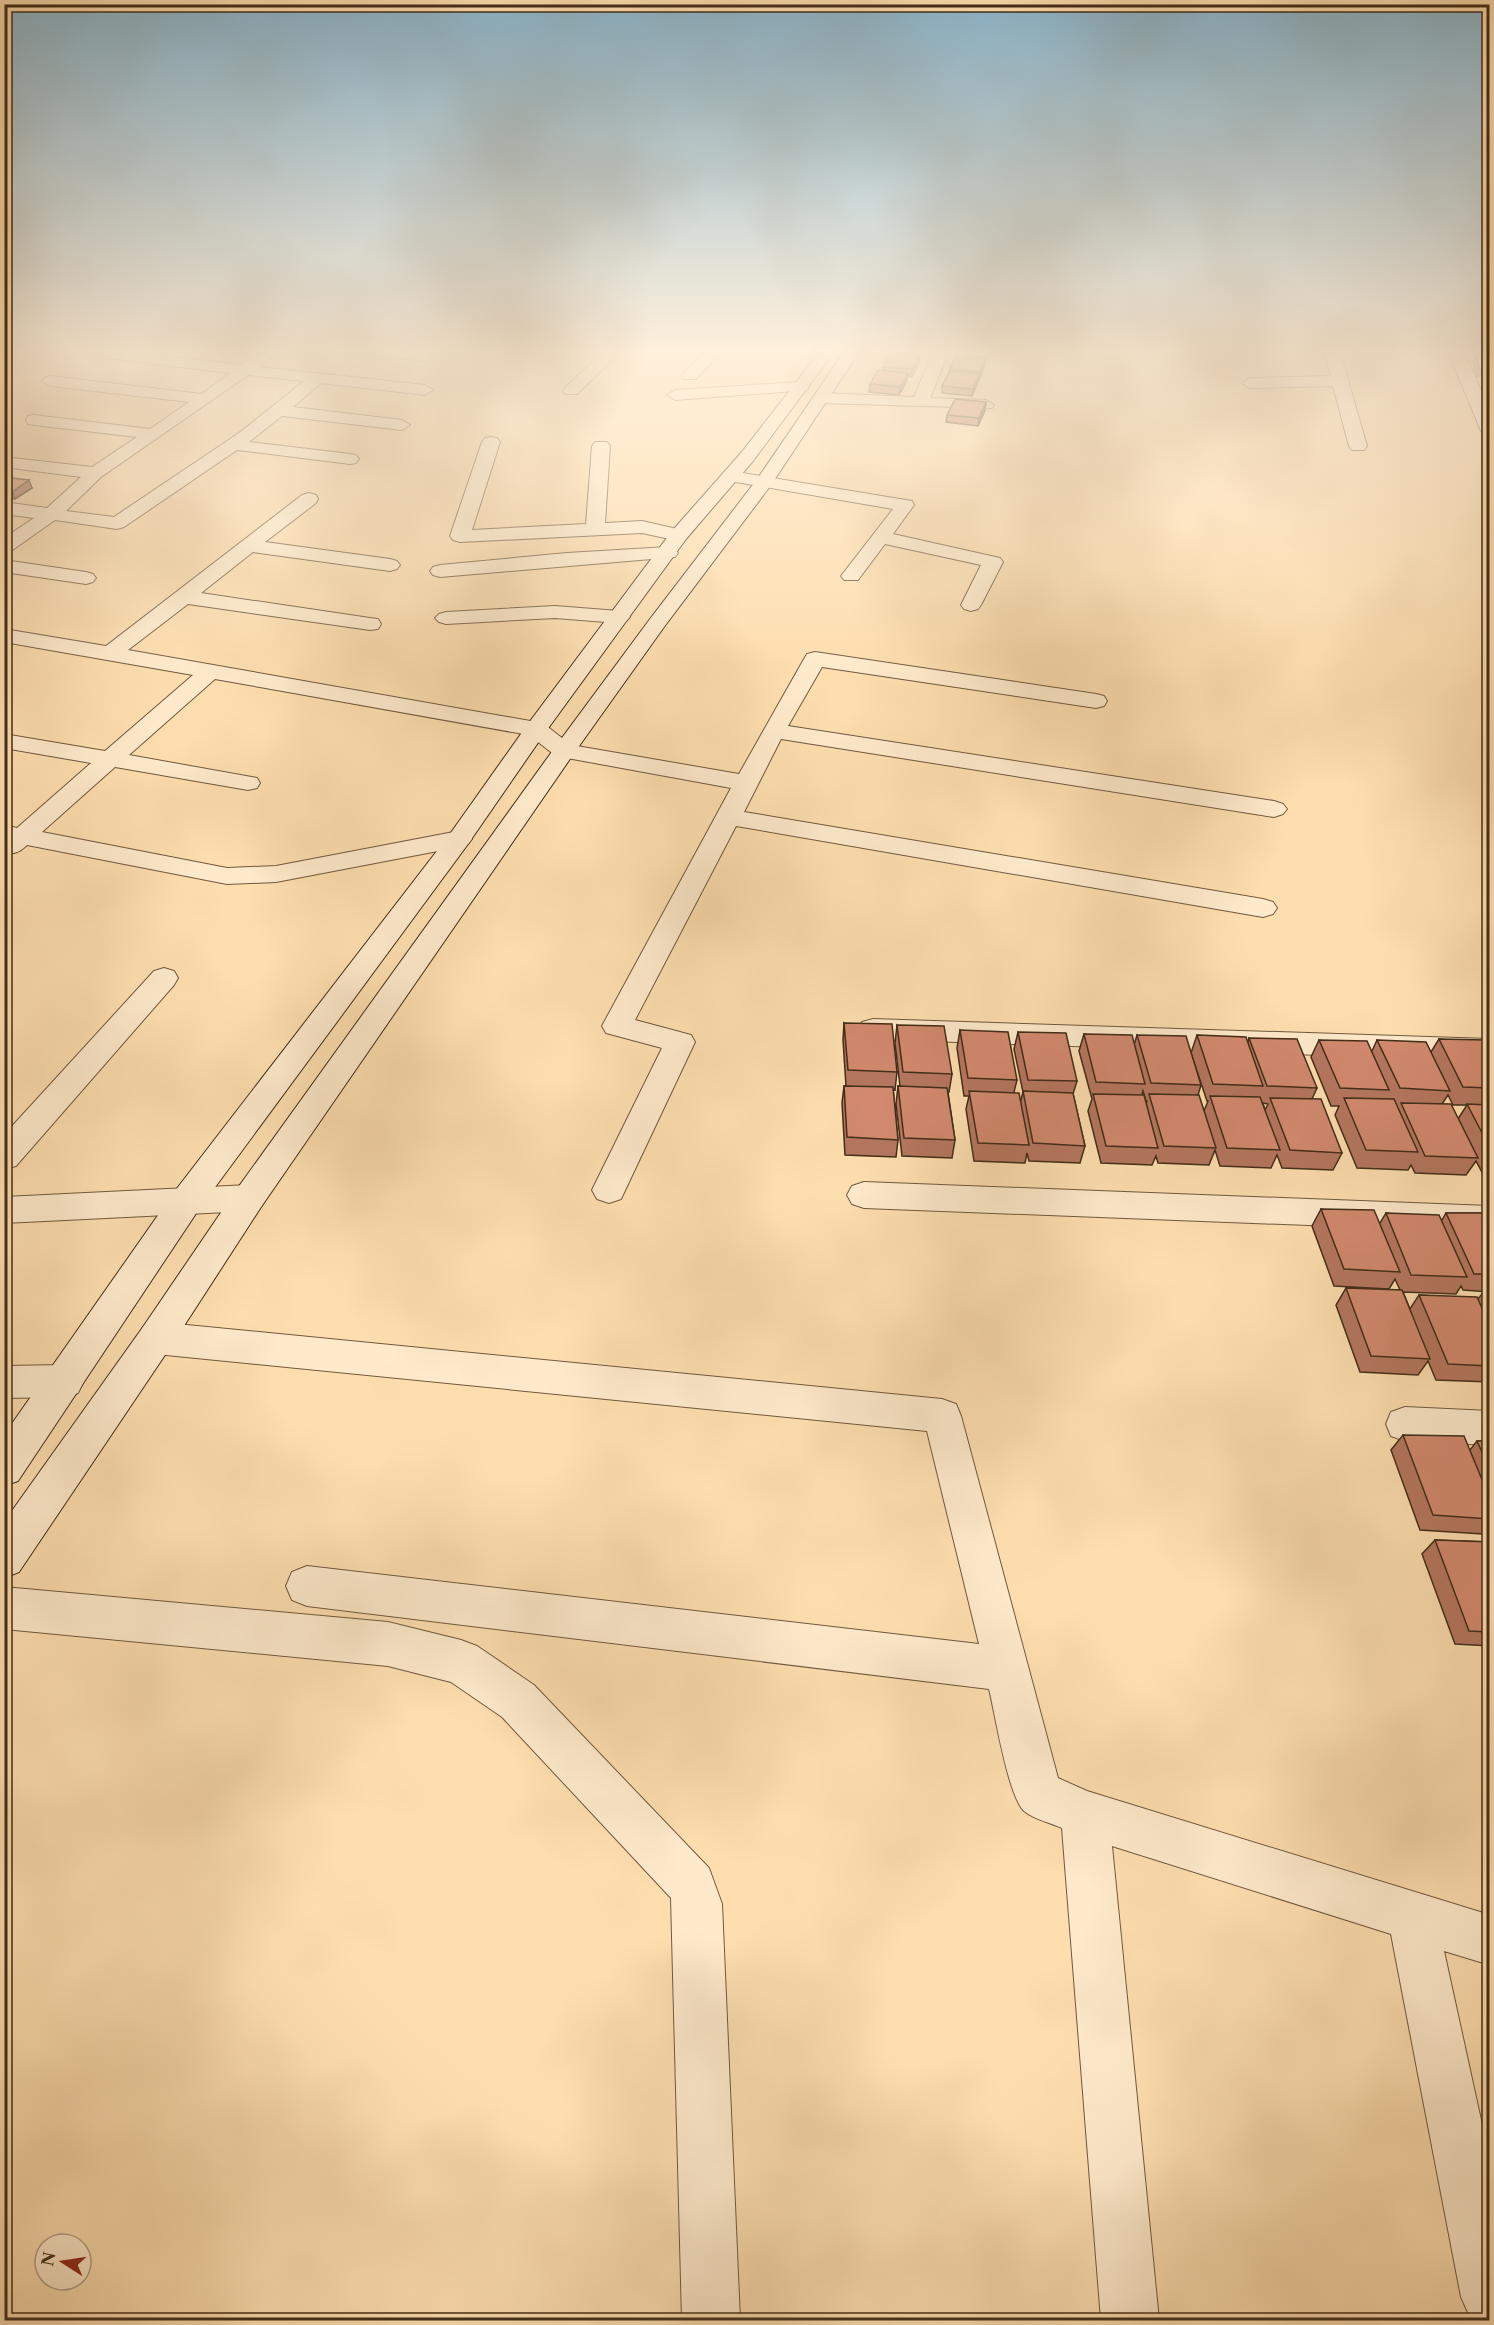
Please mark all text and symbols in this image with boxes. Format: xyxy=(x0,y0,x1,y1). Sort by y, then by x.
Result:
north arrow xyxy=(33,2232,93,2292)
text: N xyxy=(37,2250,60,2268)

